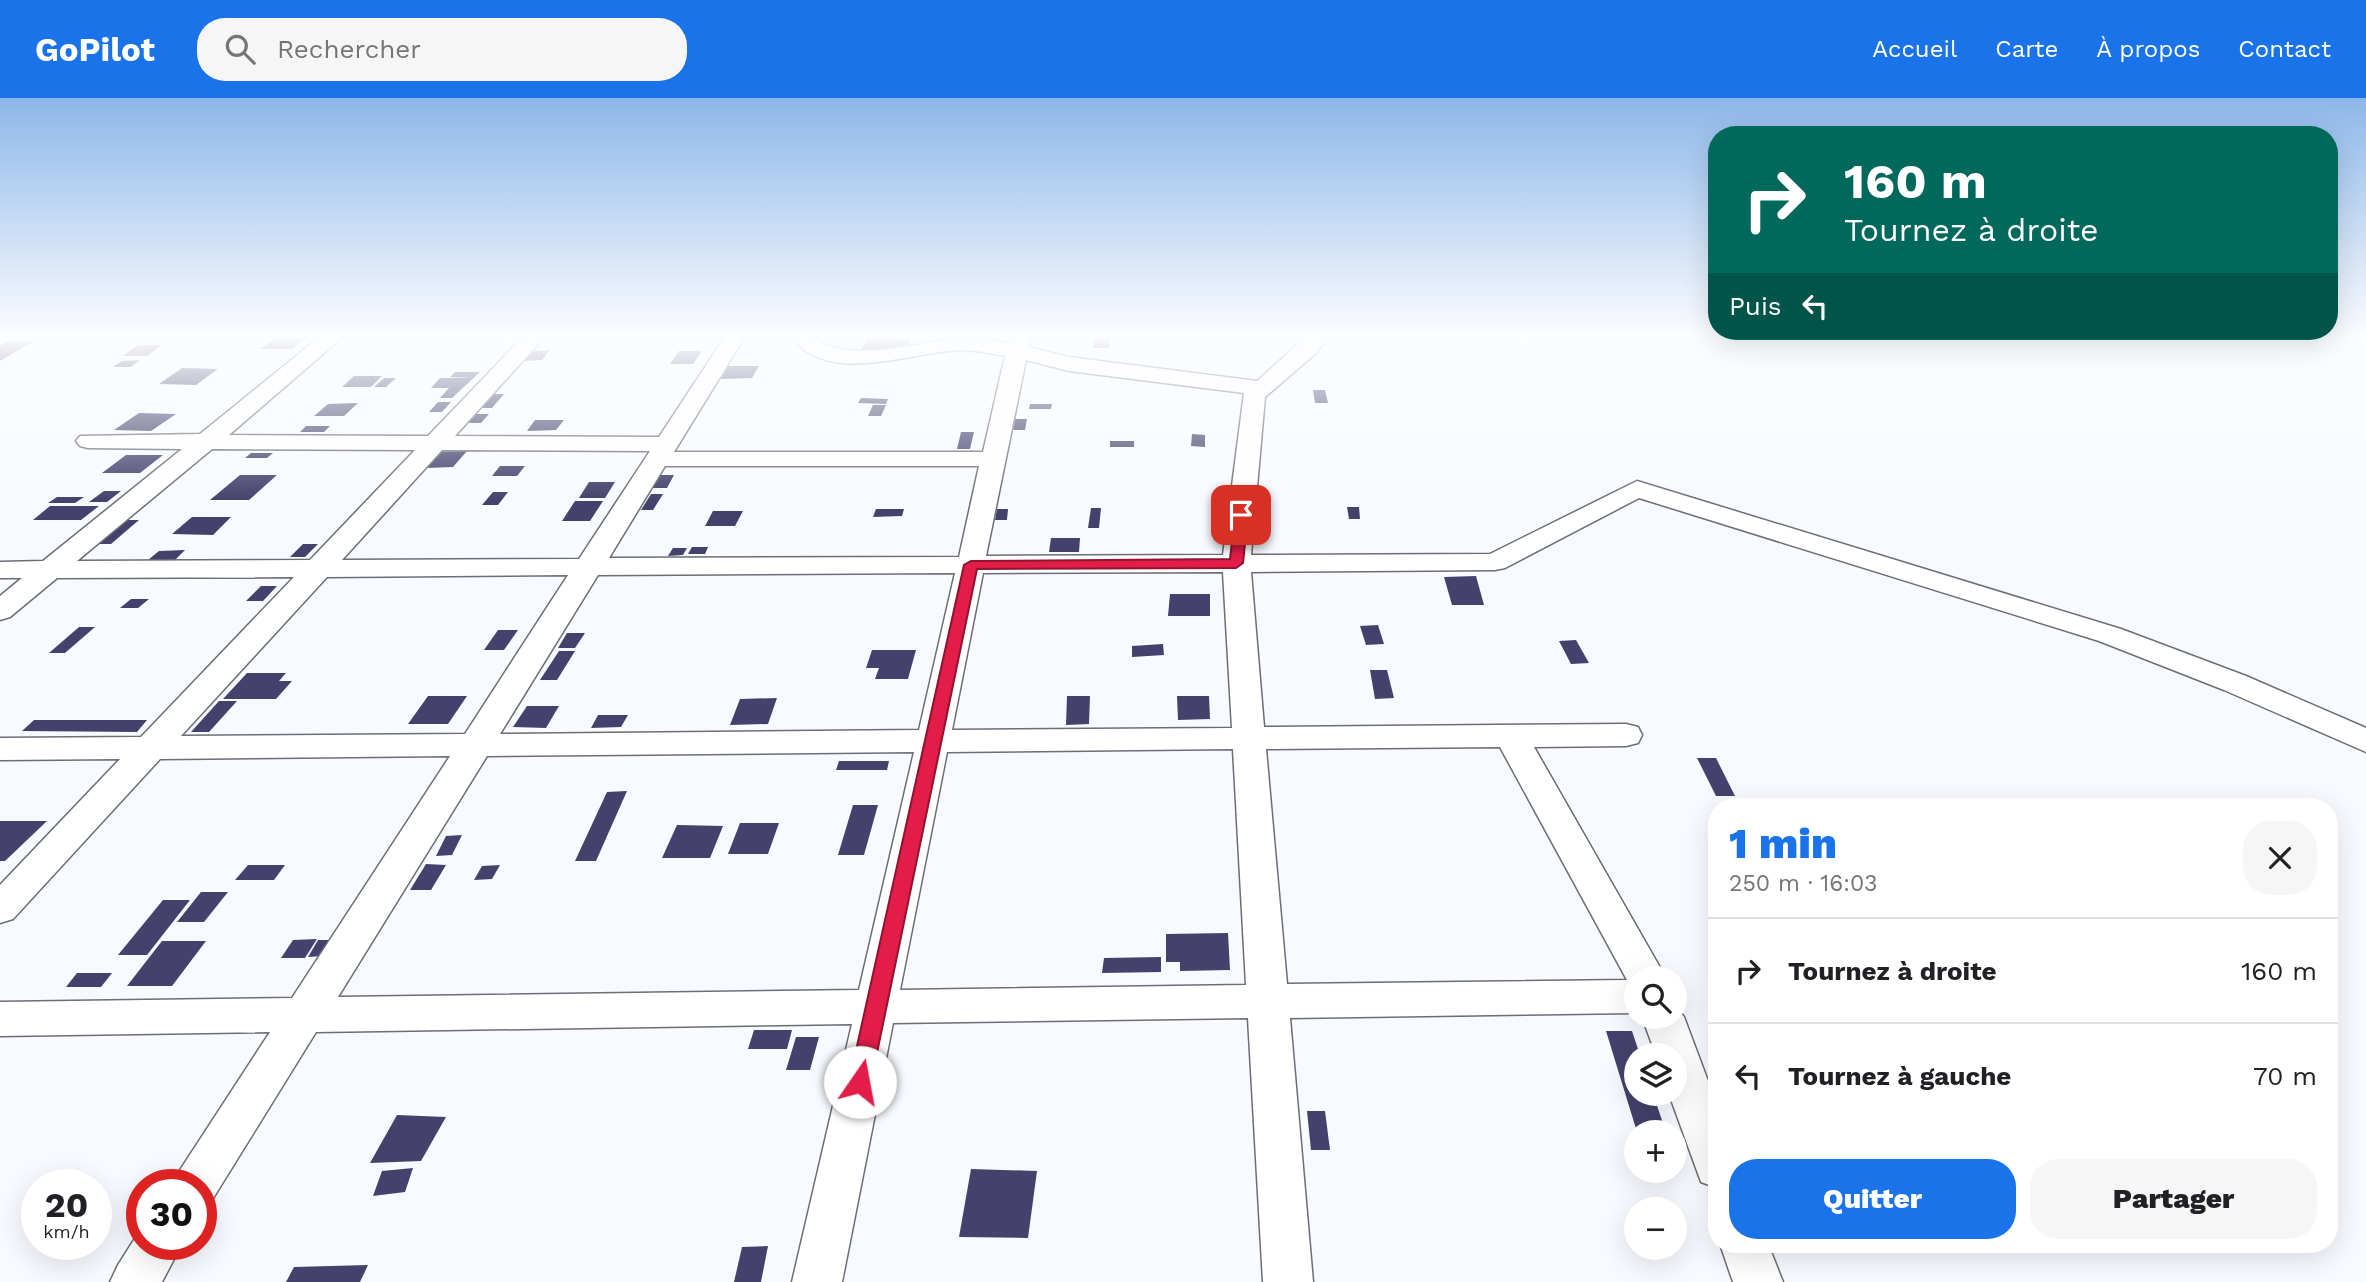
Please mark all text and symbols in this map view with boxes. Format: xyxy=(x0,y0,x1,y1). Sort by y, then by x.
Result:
search box xyxy=(197,18,687,81)
text: GoPilot xyxy=(35,30,155,69)
icon: search xyxy=(221,30,259,68)
text: Rechercher xyxy=(277,34,421,64)
text: Accueil xyxy=(1872,35,1957,63)
text: Carte xyxy=(1995,35,2058,63)
text: À propos xyxy=(2096,35,2200,63)
text: Contact xyxy=(2238,35,2331,63)
text: 160 m xyxy=(1844,152,1987,210)
icon: right xyxy=(1729,154,1820,245)
text: Tournez à droite xyxy=(1844,211,2099,249)
icon: left xyxy=(1796,287,1834,325)
text: Puis xyxy=(1729,291,1782,321)
pin xyxy=(1211,485,1271,545)
icon: arrive xyxy=(1222,496,1260,534)
text: 1 min xyxy=(1729,819,1837,868)
button: close xyxy=(2243,821,2317,895)
text: 250 m · 16:03 xyxy=(1729,870,1877,897)
icon: right xyxy=(1729,952,1767,990)
text: Tournez à droite xyxy=(1788,956,1997,986)
text: 160 m xyxy=(2241,956,2317,986)
map controls xyxy=(1624,966,1687,1260)
button: search xyxy=(1624,966,1687,1029)
button: layers xyxy=(1624,1043,1687,1106)
position arrow xyxy=(823,1045,897,1119)
icon: left xyxy=(1729,1057,1767,1095)
text: Tournez à gauche xyxy=(1788,1061,2011,1091)
text: 70 m xyxy=(2253,1061,2317,1091)
button: + xyxy=(1624,1120,1687,1183)
button: Quitter xyxy=(1729,1159,2016,1239)
button: Partager xyxy=(2030,1159,2317,1239)
speed limit sign: 30 xyxy=(126,1169,217,1260)
text: 20 xyxy=(45,1184,88,1226)
button: − xyxy=(1624,1197,1687,1260)
text: km/h xyxy=(43,1221,90,1242)

